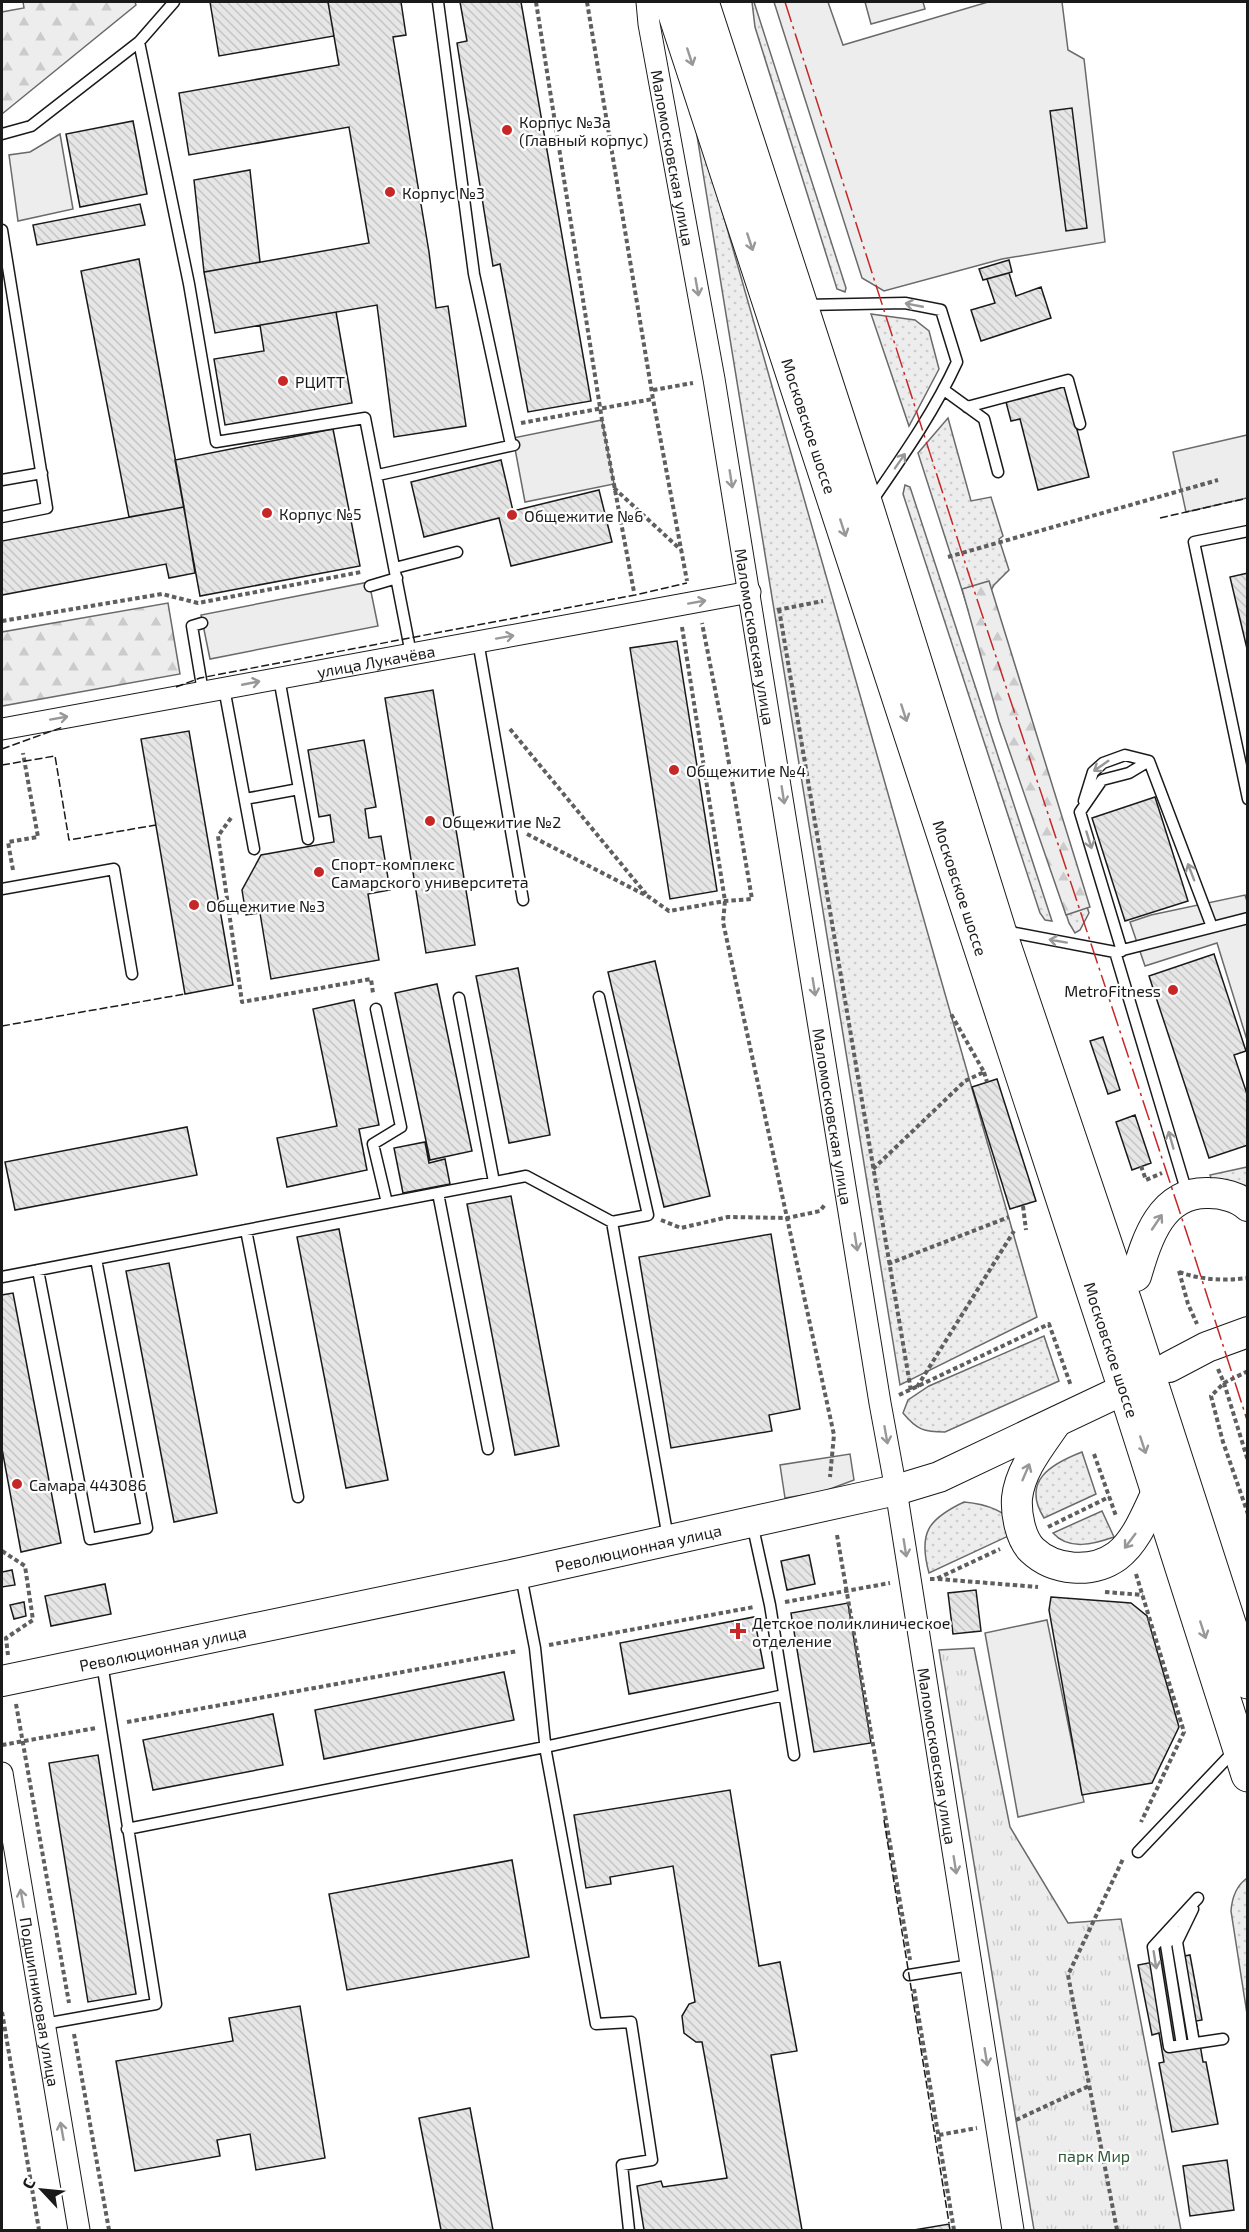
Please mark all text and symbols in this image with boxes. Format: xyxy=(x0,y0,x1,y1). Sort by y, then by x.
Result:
one-way arrow xyxy=(685,47,696,66)
street label: Маломосковская улица xyxy=(648,68,699,247)
place label: Корпус №3a (Главный корпус) xyxy=(519,112,649,150)
marker: Корпус №3a (Главный корпус) xyxy=(500,123,514,137)
place label: Корпус №3 xyxy=(402,183,485,203)
marker: Корпус №3 xyxy=(383,185,397,199)
one-way arrow xyxy=(745,232,756,251)
one-way arrow xyxy=(692,276,703,296)
one-way arrow xyxy=(905,299,925,310)
street label: Московское шоссе xyxy=(779,356,841,496)
place label: РЦИТТ xyxy=(295,372,345,391)
marker: РЦИТТ xyxy=(276,374,290,388)
one-way arrow xyxy=(894,453,906,469)
one-way arrow xyxy=(726,468,737,488)
place label: Корпус №5 xyxy=(279,504,362,524)
marker: Корпус №5 xyxy=(260,506,274,520)
place label: Общежитие №6 xyxy=(524,506,643,525)
marker: Общежитие №6 xyxy=(505,508,519,522)
one-way arrow xyxy=(839,518,850,537)
street label: Маломосковская улица xyxy=(732,547,779,726)
one-way arrow xyxy=(686,596,706,607)
one-way arrow xyxy=(494,631,514,642)
street label: улица Лукачёва xyxy=(315,640,436,682)
one-way arrow xyxy=(241,677,260,688)
one-way arrow xyxy=(899,703,910,722)
one-way arrow xyxy=(49,712,68,723)
one-way arrow xyxy=(1093,760,1109,772)
place label: Общежитие №4 xyxy=(686,761,806,780)
marker: Общежитие №4 xyxy=(667,763,681,777)
one-way arrow xyxy=(777,785,788,804)
place label: Общежитие №2 xyxy=(442,812,561,831)
marker: Общежитие №2 xyxy=(423,814,437,828)
street label: Московское шоссе xyxy=(930,818,992,958)
one-way arrow xyxy=(1084,830,1095,849)
place label: Спорт-комплекс Самарского университета xyxy=(331,854,529,892)
one-way arrow xyxy=(1185,863,1196,882)
marker: Спорт-комплекс Самарского университета xyxy=(312,865,326,879)
place label: Общежитие №3 xyxy=(206,896,325,915)
marker: Общежитие №3 xyxy=(187,898,201,912)
one-way arrow xyxy=(1049,935,1068,946)
one-way arrow xyxy=(809,977,820,997)
place label: MetroFitness xyxy=(1064,981,1161,1000)
marker: MetroFitness xyxy=(1166,983,1180,997)
street label: Маломосковская улица xyxy=(810,1027,857,1206)
one-way arrow xyxy=(1165,1131,1176,1150)
one-way arrow xyxy=(1151,1214,1163,1230)
one-way arrow xyxy=(850,1232,861,1251)
street label: Московское шоссе xyxy=(1081,1279,1143,1420)
one-way arrow xyxy=(881,1424,892,1444)
one-way arrow xyxy=(1139,1435,1150,1454)
one-way arrow xyxy=(1021,1463,1032,1481)
place label: Самара 443086 xyxy=(29,1475,147,1494)
marker: Самара 443086 xyxy=(10,1477,24,1491)
street label: Революционная улица xyxy=(553,1519,723,1575)
one-way arrow xyxy=(1123,1533,1136,1549)
one-way arrow xyxy=(900,1537,911,1557)
place label: Детское поликлиническое отделение xyxy=(752,1613,950,1650)
one-way arrow xyxy=(1198,1620,1209,1639)
street label: Революционная улица xyxy=(77,1621,248,1674)
marker: Детское поликлиническое отделение xyxy=(729,1622,747,1640)
street label: Маломосковская улица xyxy=(915,1666,961,1846)
one-way arrow xyxy=(950,1854,961,1874)
one-way arrow xyxy=(17,1888,28,1908)
street label: Подшипниковая улица xyxy=(17,1916,64,2088)
one-way arrow xyxy=(1150,1950,1161,1969)
one-way arrow xyxy=(980,2047,991,2067)
one-way arrow xyxy=(56,2122,67,2142)
park label: парк Мир xyxy=(1058,2146,1130,2165)
north arrow xyxy=(12,2160,72,2220)
text: С xyxy=(17,2175,39,2192)

